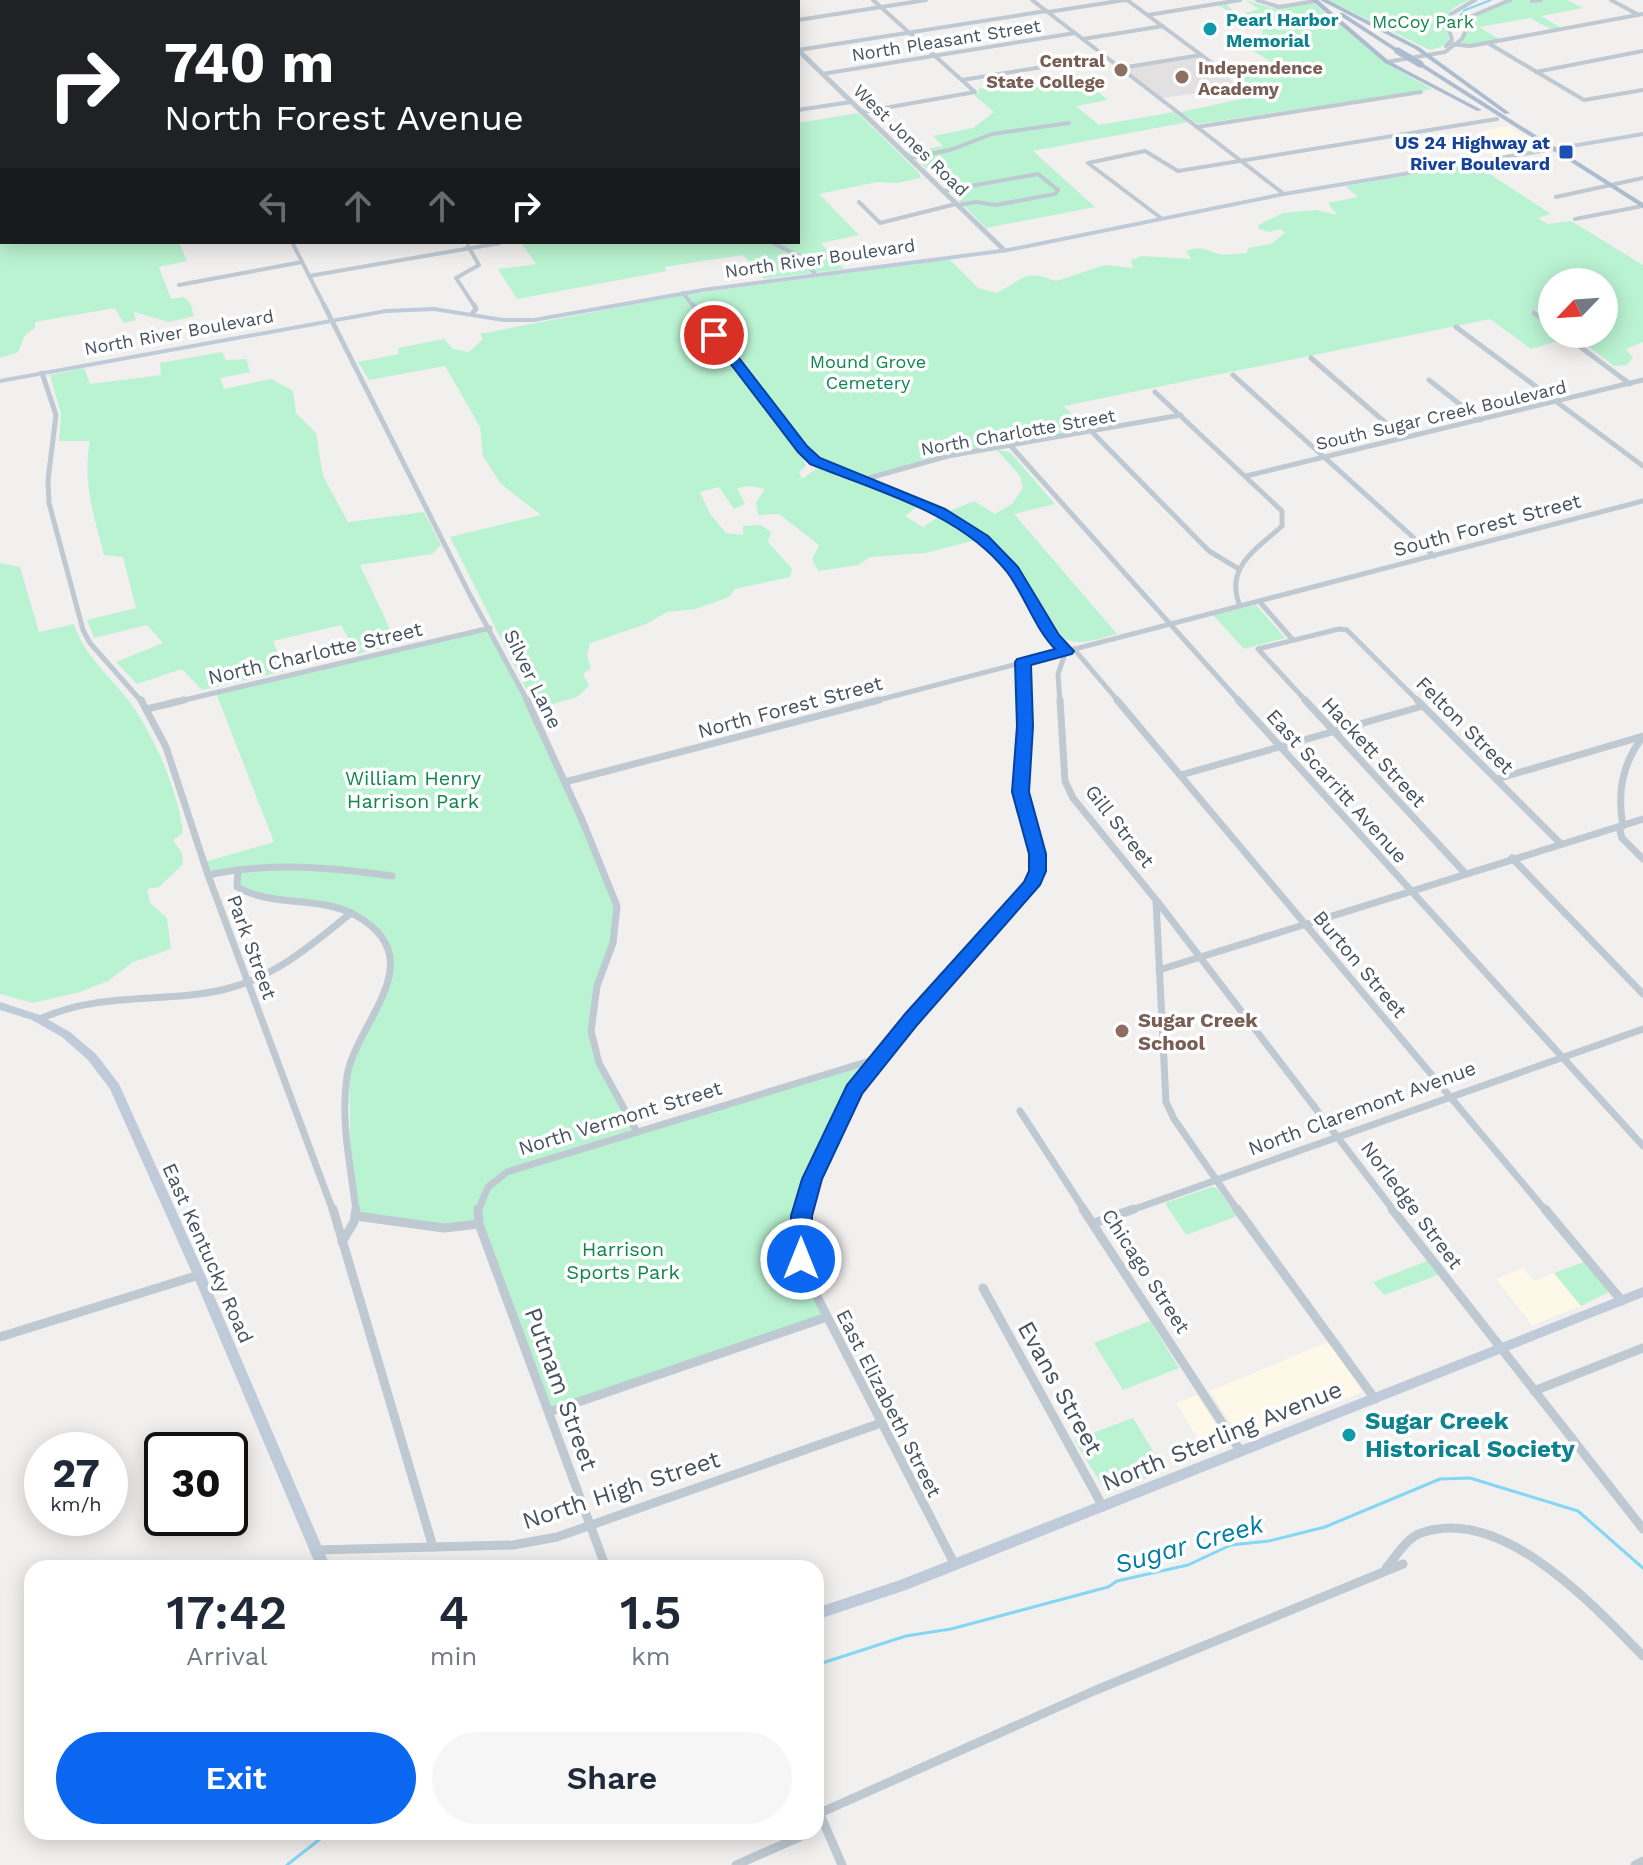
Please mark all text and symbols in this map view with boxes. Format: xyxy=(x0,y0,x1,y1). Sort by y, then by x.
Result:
place label: Pearl Harbor Memorial xyxy=(1226,9,1339,51)
park label: McCoy Park xyxy=(1372,11,1474,32)
street label: North Pleasant Street xyxy=(850,15,1042,65)
marker: Pearl Harbor Memorial xyxy=(1201,20,1219,38)
text: 740 m xyxy=(164,30,334,96)
icon: right xyxy=(32,32,136,136)
place label: Central State College xyxy=(986,50,1105,92)
place label: Independence Academy xyxy=(1198,57,1323,99)
marker: Central State College xyxy=(1112,61,1130,79)
marker: Independence Academy xyxy=(1173,68,1191,86)
street label: West Jones Road xyxy=(849,80,973,200)
text: North Forest Avenue xyxy=(164,97,524,139)
place label: US 24 Highway at River Boulevard xyxy=(1395,132,1550,174)
marker: US 24 Highway at River Boulevard xyxy=(1557,143,1575,161)
icon: left xyxy=(252,184,296,228)
icon: ahead xyxy=(336,184,380,228)
icon: ahead xyxy=(420,184,464,228)
icon: right xyxy=(504,184,548,228)
street label: North River Boulevard xyxy=(724,234,916,282)
north arrow xyxy=(1538,268,1618,348)
map controls xyxy=(1538,268,1618,348)
pin xyxy=(680,301,748,369)
street label: North River Boulevard xyxy=(83,305,275,359)
icon: arrive xyxy=(692,313,736,357)
park label: Mound Grove Cemetery xyxy=(810,351,926,393)
street label: South Sugar Creek Boulevard xyxy=(1314,376,1568,454)
street label: North Charlotte Street xyxy=(919,404,1117,459)
street label: South Forest Street xyxy=(1391,488,1584,562)
street label: North Charlotte Street xyxy=(205,617,425,689)
street label: Silver Lane xyxy=(499,625,567,733)
street label: North Forest Street xyxy=(695,671,885,743)
street label: Felton Street xyxy=(1411,671,1519,779)
street label: Hackett Street xyxy=(1317,692,1432,812)
street label: East Scarritt Avenue xyxy=(1261,704,1413,868)
park label: William Henry Harrison Park xyxy=(345,766,482,813)
street label: Gill Street xyxy=(1080,780,1160,873)
street label: Park Street xyxy=(222,891,282,1003)
street label: Burton Street xyxy=(1308,905,1412,1023)
place label: Sugar Creek School xyxy=(1138,1008,1258,1055)
marker: Sugar Creek School xyxy=(1113,1022,1131,1040)
street label: North Claremont Avenue xyxy=(1245,1056,1479,1160)
street label: North Vermont Street xyxy=(515,1075,725,1160)
street label: Norledge Street xyxy=(1356,1136,1468,1274)
street label: East Kentucky Road xyxy=(157,1159,259,1347)
street label: Chicago Street xyxy=(1097,1204,1196,1338)
position arrow xyxy=(759,1217,843,1301)
park label: Harrison Sports Park xyxy=(566,1237,680,1284)
street label: Putnam Street xyxy=(519,1304,603,1474)
street label: East Elizabeth Street xyxy=(831,1305,947,1501)
street label: Evans Street xyxy=(1012,1316,1108,1460)
street label: North Sterling Avenue xyxy=(1098,1375,1346,1497)
place label: Sugar Creek Historical Society xyxy=(1365,1407,1575,1463)
marker: Sugar Creek Historical Society xyxy=(1340,1426,1358,1444)
speed limit sign: 30 xyxy=(144,1432,248,1536)
street label: North High Street xyxy=(519,1445,723,1535)
text: 27 xyxy=(52,1450,100,1497)
text: km/h xyxy=(50,1492,102,1516)
water label: Sugar Creek xyxy=(1111,1508,1268,1580)
text: 17:42 xyxy=(167,1584,287,1641)
text: 4 xyxy=(438,1584,469,1641)
text: 1.5 xyxy=(620,1584,681,1641)
text: Arrival xyxy=(186,1641,267,1671)
text: min xyxy=(430,1641,477,1671)
text: km xyxy=(631,1641,670,1671)
button: Exit xyxy=(56,1732,416,1824)
button: Share xyxy=(432,1732,792,1824)

